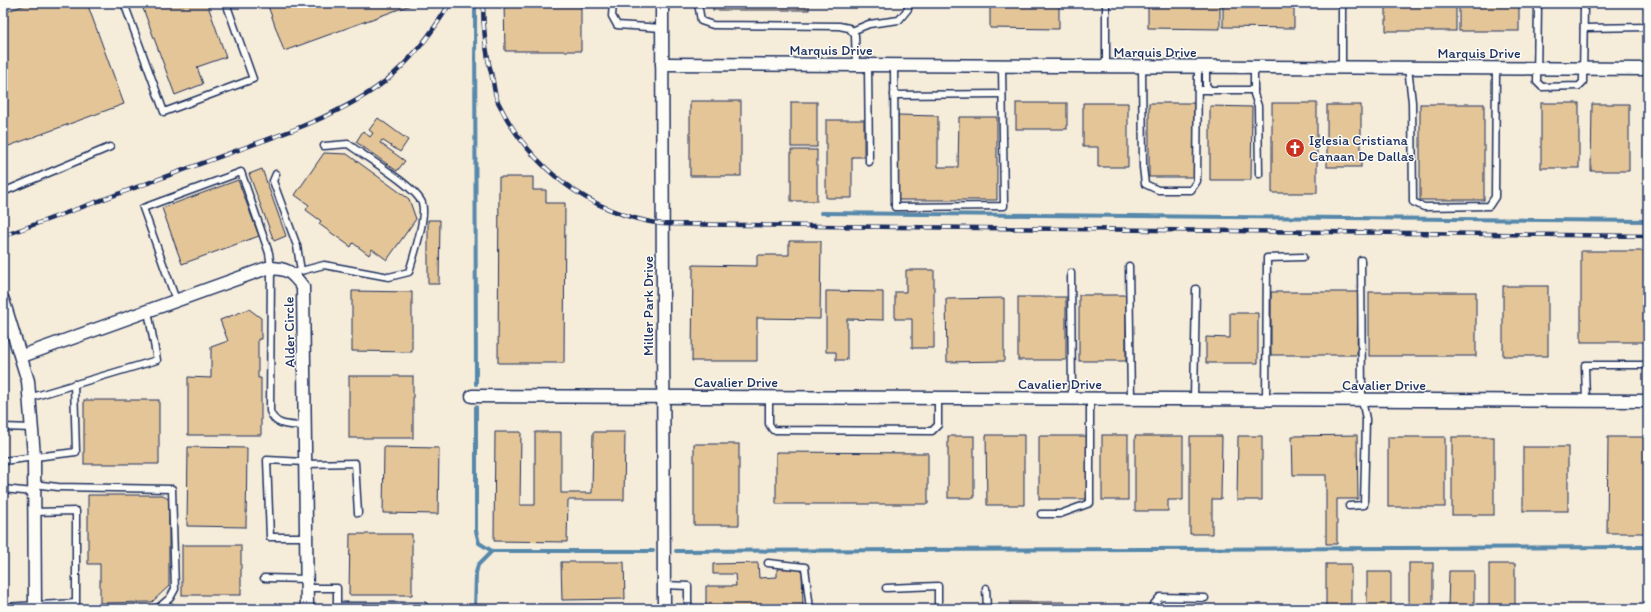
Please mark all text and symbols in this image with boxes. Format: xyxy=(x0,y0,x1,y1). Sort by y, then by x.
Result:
street label: Marquis Drive xyxy=(789,42,873,59)
street label: Marquis Drive xyxy=(1113,44,1197,61)
street label: Marquis Drive xyxy=(1437,45,1521,62)
place label: Iglesia Cristiana Canaan De Dallas xyxy=(1309,132,1414,165)
church icon: Iglesia Cristiana Canaan De Dallas xyxy=(1284,137,1306,159)
street label: Miller Park Drive xyxy=(640,256,657,356)
street label: Alder Circle xyxy=(280,296,299,368)
street label: Cavalier Drive xyxy=(694,374,778,391)
street label: Cavalier Drive xyxy=(1018,376,1102,393)
street label: Cavalier Drive xyxy=(1342,377,1426,394)

